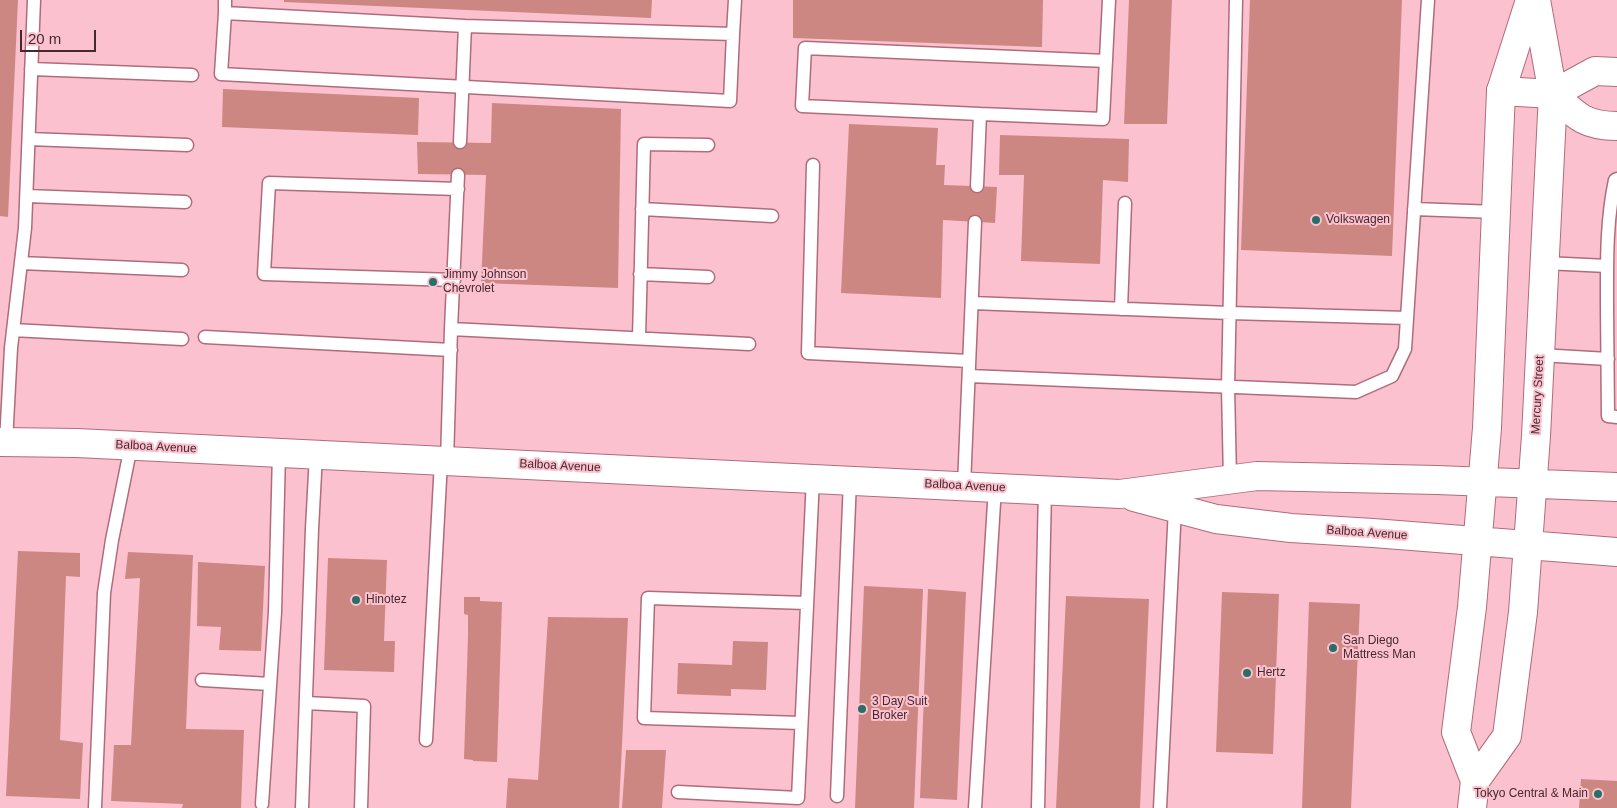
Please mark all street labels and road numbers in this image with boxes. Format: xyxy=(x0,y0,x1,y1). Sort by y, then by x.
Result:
street label: Mercury Street xyxy=(1529,355,1547,435)
street label: Balboa Avenue xyxy=(115,438,197,456)
street label: Balboa Avenue xyxy=(519,457,601,475)
street label: Balboa Avenue xyxy=(924,477,1006,495)
street label: Balboa Avenue xyxy=(1326,523,1408,543)

